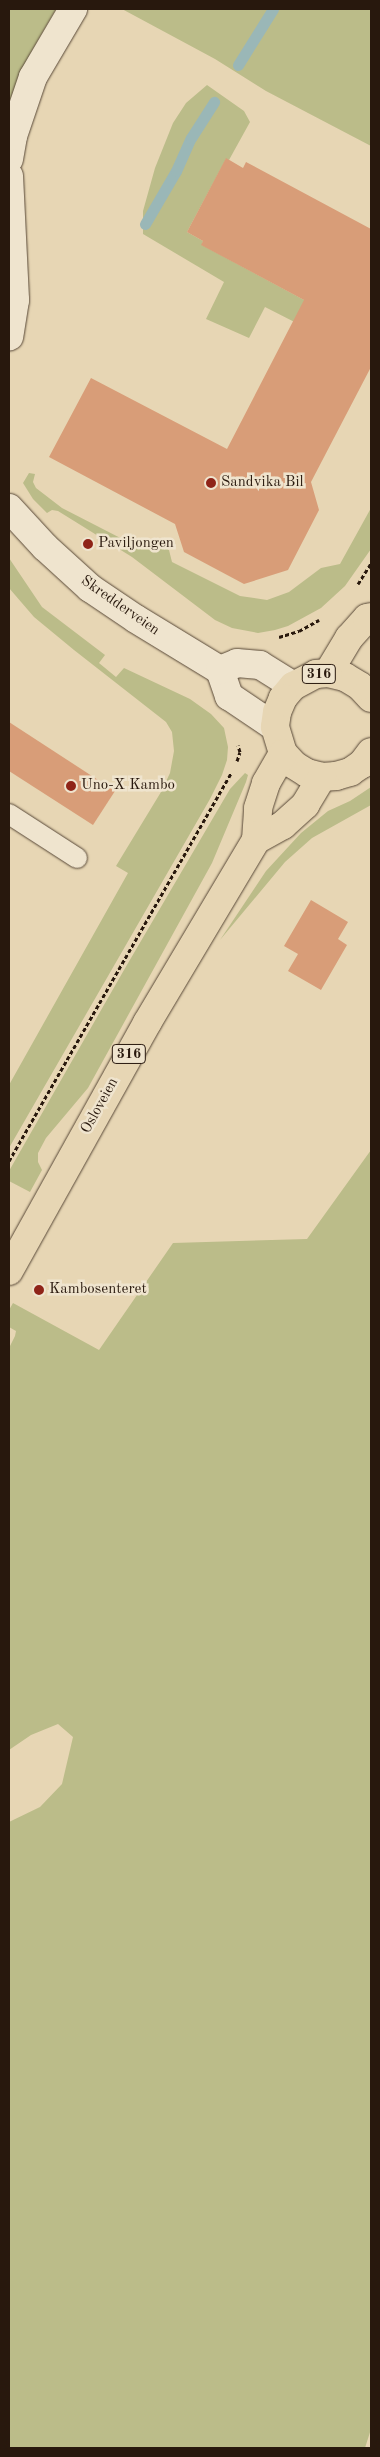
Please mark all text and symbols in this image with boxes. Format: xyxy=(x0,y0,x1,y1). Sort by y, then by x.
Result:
place label: Sandvika Bil xyxy=(221,474,303,492)
marker: Sandvika Bil xyxy=(205,477,217,489)
place label: Paviljongen xyxy=(98,535,174,553)
marker: Paviljongen xyxy=(82,538,94,550)
street label: Skredderveien xyxy=(77,572,163,640)
road number: 316 xyxy=(302,662,336,686)
place label: Uno-X Kambo xyxy=(81,777,175,795)
marker: Uno-X Kambo xyxy=(65,780,77,792)
road number: 316 xyxy=(112,1042,146,1066)
street label: Osloveien xyxy=(77,1075,123,1137)
place label: Kambosenteret xyxy=(49,1281,147,1299)
marker: Kambosenteret xyxy=(33,1284,45,1296)

